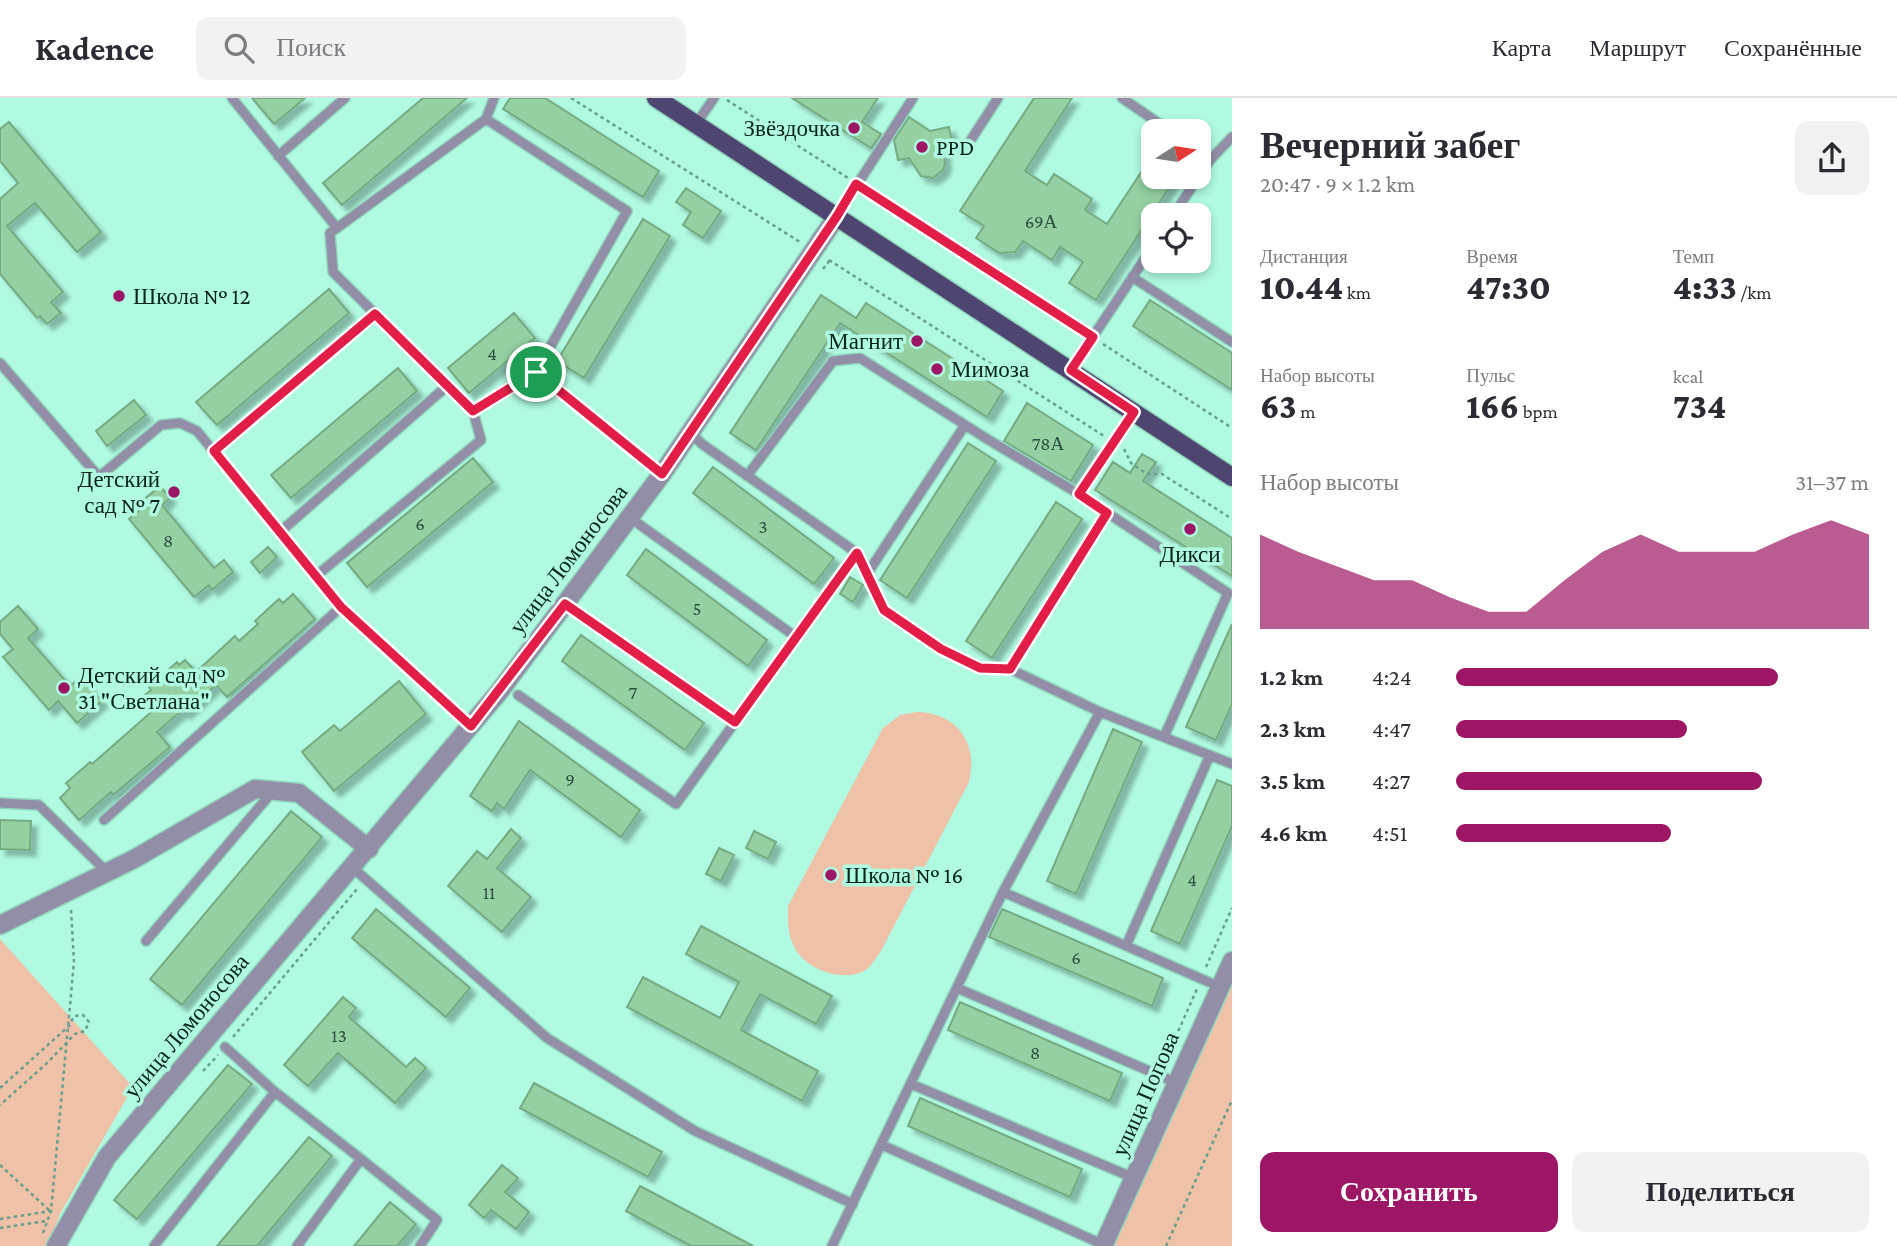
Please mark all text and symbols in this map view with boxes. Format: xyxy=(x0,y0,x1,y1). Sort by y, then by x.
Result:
search box xyxy=(196,17,686,80)
icon: search xyxy=(220,29,258,67)
text: Kadence xyxy=(35,30,154,67)
text: Поиск xyxy=(276,33,346,62)
text: Карта xyxy=(1492,34,1551,61)
text: Маршрут xyxy=(1589,34,1686,61)
text: Сохранённые xyxy=(1724,34,1862,61)
place label: Звёздочка xyxy=(744,115,840,141)
north arrow xyxy=(1141,119,1211,189)
map controls xyxy=(1141,119,1211,273)
marker: Звёздочка xyxy=(846,120,862,136)
button: share xyxy=(1795,121,1869,195)
text: Вечерний забег xyxy=(1260,124,1521,166)
place label: PPD xyxy=(936,134,974,160)
marker: PPD xyxy=(914,139,930,155)
text: 20:47 · 9 × 1.2 km xyxy=(1260,171,1415,197)
button: locate xyxy=(1141,203,1211,273)
house number: 69А xyxy=(1025,211,1058,232)
text: Дистанция xyxy=(1260,246,1348,267)
text: Время xyxy=(1466,246,1518,267)
text: Темп xyxy=(1673,246,1714,267)
text: 10.44 xyxy=(1260,268,1343,307)
text: 47:30 xyxy=(1466,268,1551,307)
text: 4:33 xyxy=(1673,268,1737,307)
text: km xyxy=(1343,282,1371,303)
text: /km xyxy=(1737,282,1771,303)
place label: Школа № 12 xyxy=(133,283,250,309)
marker: Школа № 12 xyxy=(111,288,127,304)
place label: Магнит xyxy=(828,328,903,354)
marker: Магнит xyxy=(909,333,925,349)
pin xyxy=(506,342,566,402)
house number: 4 xyxy=(487,343,497,364)
icon: arrive xyxy=(517,353,555,391)
place label: Мимоза xyxy=(951,356,1029,382)
marker: Мимоза xyxy=(929,361,945,377)
text: Набор высоты xyxy=(1260,365,1375,386)
text: Пульс xyxy=(1466,365,1515,386)
text: kcal xyxy=(1673,366,1703,387)
text: 63 xyxy=(1260,387,1297,426)
text: 166 xyxy=(1466,387,1519,426)
text: 734 xyxy=(1673,387,1726,426)
text: m xyxy=(1297,401,1315,422)
text: bpm xyxy=(1519,401,1558,422)
house number: 78А xyxy=(1032,433,1065,454)
place label: Детский сад № 7 xyxy=(77,466,160,518)
text: Набор высоты xyxy=(1260,469,1399,495)
text: 31–37 m xyxy=(1795,469,1869,495)
street label: улица Ломоносова xyxy=(503,479,633,639)
marker: Детский сад № 7 xyxy=(166,484,182,500)
house number: 6 xyxy=(415,513,425,534)
house number: 3 xyxy=(758,516,768,537)
marker: Дикси xyxy=(1182,521,1198,537)
house number: 8 xyxy=(163,530,173,551)
place label: Дикси xyxy=(1159,541,1221,567)
house number: 5 xyxy=(693,598,701,619)
place label: Детский сад № 31 "Светлана" xyxy=(78,662,226,714)
text: 1.2 km xyxy=(1260,664,1323,690)
text: 4:24 xyxy=(1372,664,1412,690)
marker: Детский сад № 31 "Светлана" xyxy=(56,680,72,696)
house number: 7 xyxy=(629,682,638,703)
text: 2.3 km xyxy=(1260,716,1326,742)
text: 4:47 xyxy=(1372,716,1411,742)
text: 3.5 km xyxy=(1260,768,1325,794)
text: 4:27 xyxy=(1372,768,1410,794)
house number: 9 xyxy=(565,769,575,790)
text: 4.6 km xyxy=(1260,820,1328,846)
text: 4:51 xyxy=(1372,820,1407,846)
place label: Школа № 16 xyxy=(845,862,963,888)
marker: Школа № 16 xyxy=(823,867,839,883)
house number: 4 xyxy=(1187,869,1197,890)
house number: 11 xyxy=(483,882,495,903)
house number: 6 xyxy=(1071,947,1081,968)
street label: улица Ломоносова xyxy=(118,949,254,1103)
house number: 13 xyxy=(331,1025,347,1046)
street label: улица Попова xyxy=(1106,1028,1184,1160)
house number: 8 xyxy=(1030,1042,1040,1063)
button: Сохранить xyxy=(1260,1152,1558,1232)
button: Поделиться xyxy=(1572,1152,1869,1232)

